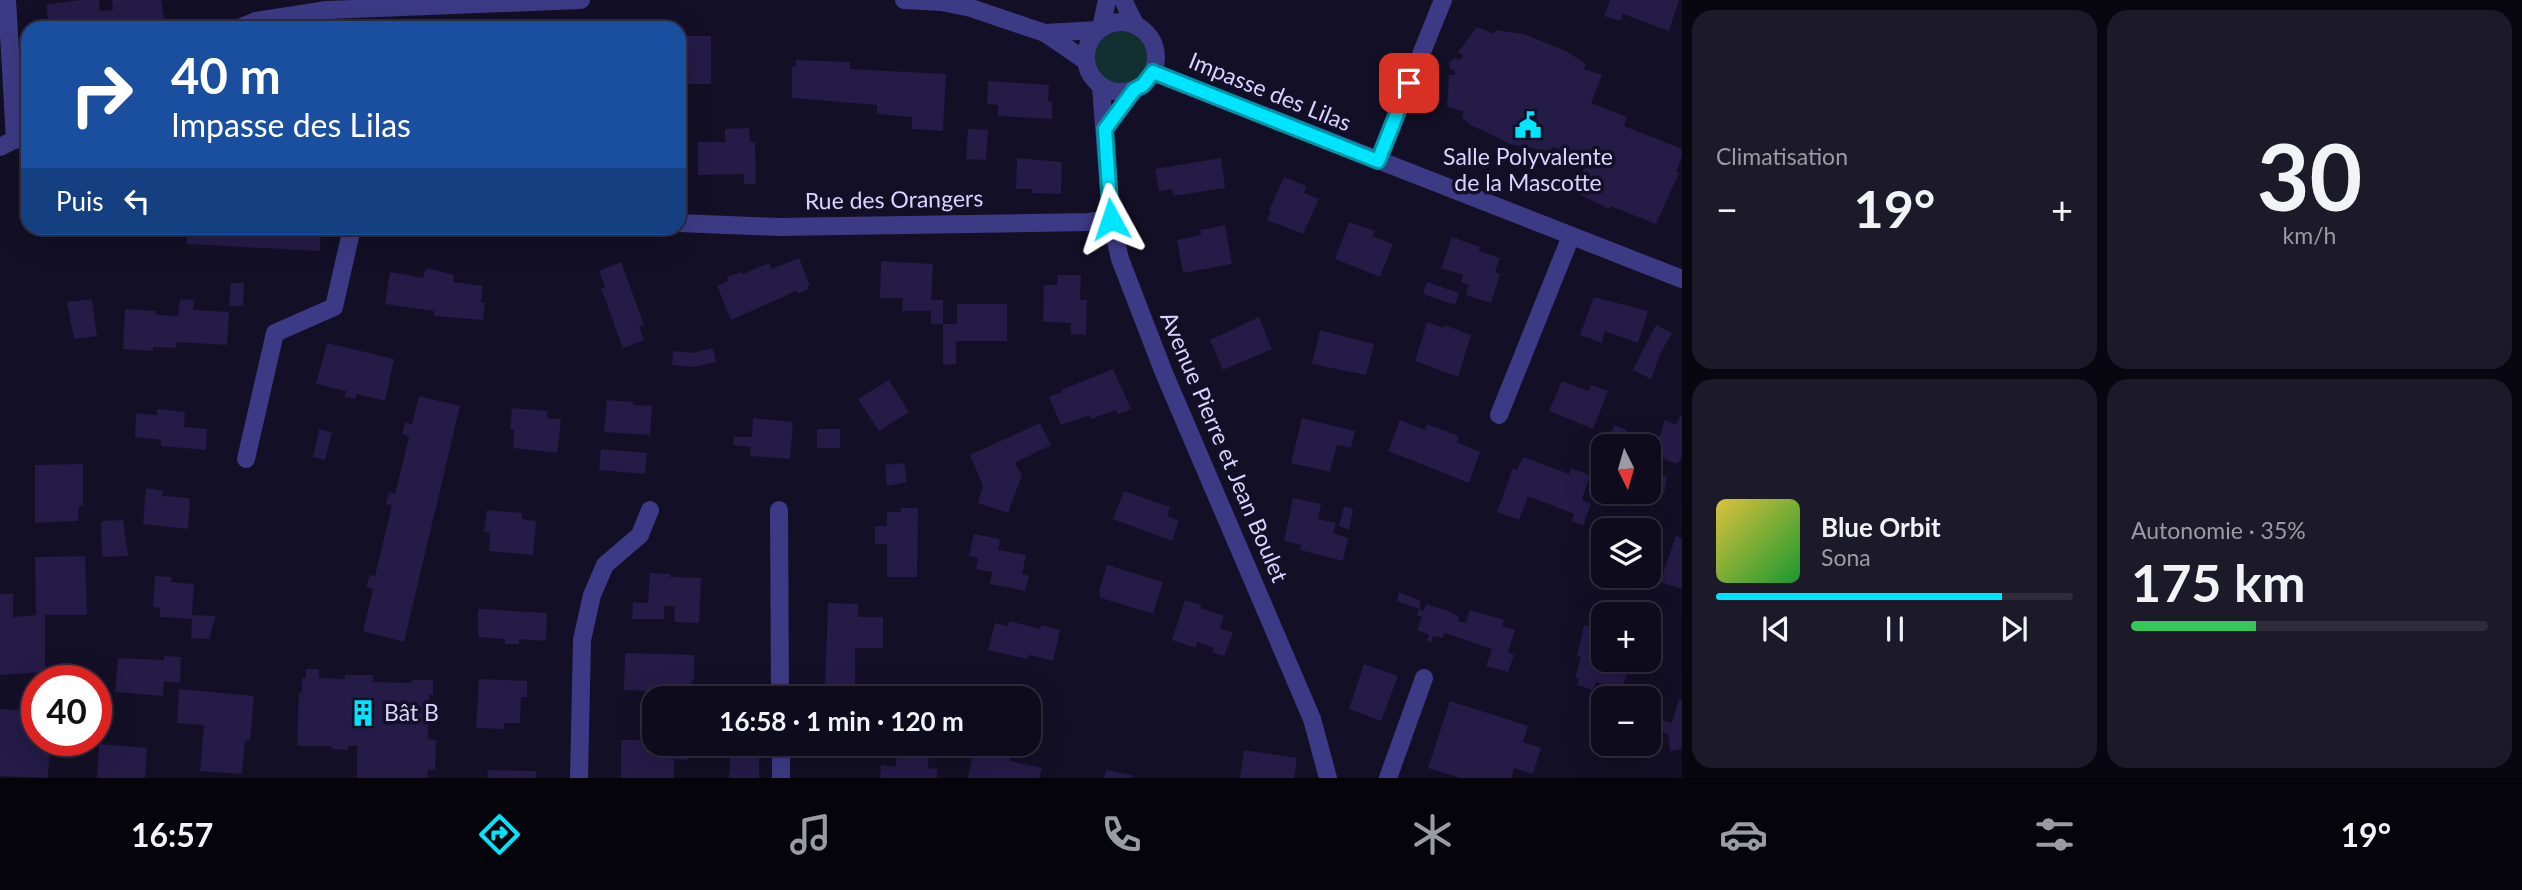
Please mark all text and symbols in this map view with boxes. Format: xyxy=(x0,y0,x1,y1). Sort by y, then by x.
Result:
text: 40 m xyxy=(171,46,281,104)
street label: Impasse des Lilas xyxy=(1185,46,1356,136)
icon: right xyxy=(56,49,147,140)
pin xyxy=(1379,53,1439,113)
icon: arrive xyxy=(1390,64,1428,102)
text: Impasse des Lilas xyxy=(171,105,411,144)
public building icon: Salle Polyvalente de la Mascotte xyxy=(1513,110,1543,140)
text: 30 xyxy=(2257,121,2362,230)
place label: Salle Polyvalente de la Mascotte xyxy=(1443,142,1613,196)
text: Climatisation xyxy=(1716,142,1848,170)
text: 19° xyxy=(1854,177,1935,239)
icon: left xyxy=(118,182,156,220)
position arrow xyxy=(1074,182,1148,256)
street label: Rue des Orangers xyxy=(805,183,983,215)
text: Puis xyxy=(56,185,104,217)
text: − xyxy=(1716,186,1738,232)
text: + xyxy=(2051,186,2073,232)
text: km/h xyxy=(2283,221,2336,249)
street label: Avenue Pierre et Jean Boulet xyxy=(1155,307,1295,587)
north arrow xyxy=(1591,434,1661,504)
map controls xyxy=(1591,434,1661,756)
text: Blue Orbit xyxy=(1821,511,1941,543)
text: Autonomie · 35% xyxy=(2131,516,2306,544)
button: layers xyxy=(1591,518,1661,588)
text: Sona xyxy=(1821,543,1871,571)
text: 175 km xyxy=(2131,551,2305,613)
button: + xyxy=(1591,602,1661,672)
icon: previous xyxy=(1757,610,1795,648)
icon: pause xyxy=(1876,610,1914,648)
icon: next xyxy=(1995,610,2033,648)
speed limit sign: 40 xyxy=(21,665,112,756)
button: − xyxy=(1591,686,1661,756)
building icon: Bât B xyxy=(348,698,378,728)
place label: Bât B xyxy=(384,698,439,726)
text: 16:58 · 1 min · 120 m xyxy=(719,705,964,737)
icon: directions xyxy=(475,810,524,859)
icon: music xyxy=(786,810,835,859)
icon: phone xyxy=(1097,810,1146,859)
icon: climate xyxy=(1408,810,1457,859)
icon: car xyxy=(1719,810,1768,859)
icon: filters xyxy=(2030,810,2079,859)
text: 16:57 xyxy=(131,815,213,854)
text: 19° xyxy=(2341,815,2391,854)

